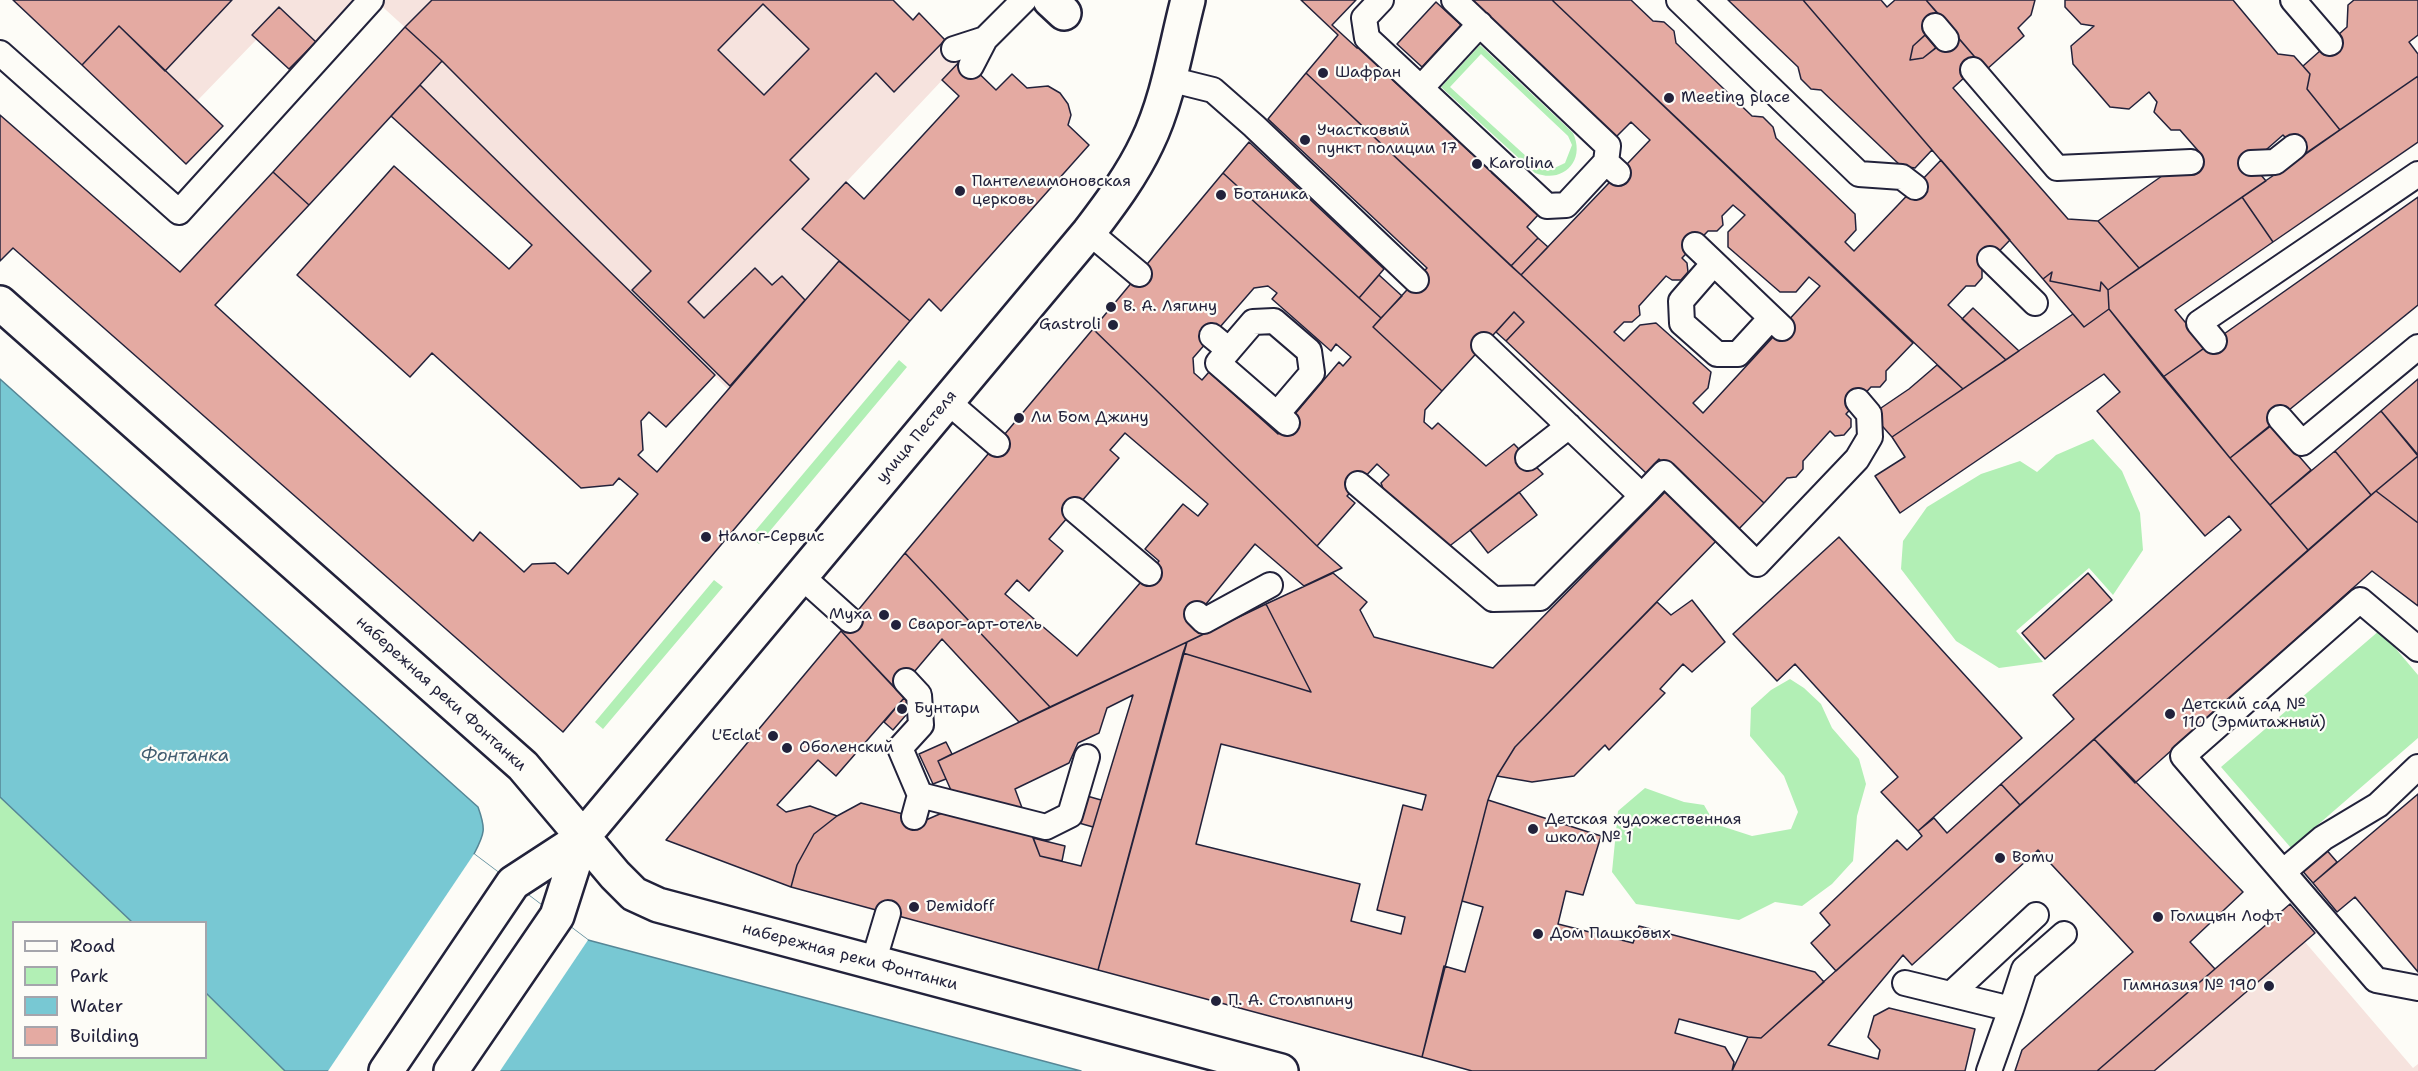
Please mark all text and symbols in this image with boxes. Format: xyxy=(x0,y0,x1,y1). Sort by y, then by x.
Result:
place label: Шафран xyxy=(1335,63,1401,83)
marker: Шафран xyxy=(1316,66,1330,80)
place label: Meeting place xyxy=(1681,88,1790,108)
marker: Meeting place xyxy=(1662,91,1676,105)
place label: Участковый пункт полиции 17 xyxy=(1317,121,1458,159)
marker: Участковый пункт полиции 17 xyxy=(1298,133,1312,147)
place label: Karolina xyxy=(1489,154,1554,174)
marker: Karolina xyxy=(1470,157,1484,171)
place label: Пантелеимоновская церковь xyxy=(972,172,1131,210)
marker: Пантелеимоновская церковь xyxy=(953,184,967,198)
place label: Ботаника xyxy=(1233,185,1308,205)
marker: Ботаника xyxy=(1214,188,1228,202)
place label: В. А. Лягину xyxy=(1123,297,1217,317)
marker: В. А. Лягину xyxy=(1104,300,1118,314)
place label: Gastroli xyxy=(1039,315,1101,335)
marker: Gastroli xyxy=(1106,318,1120,332)
street label: улица Пестеля xyxy=(873,387,961,487)
place label: Ли Бом Джину xyxy=(1031,408,1149,428)
marker: Ли Бом Джину xyxy=(1012,411,1026,425)
place label: Налог-Сервис xyxy=(718,527,825,547)
marker: Налог-Сервис xyxy=(699,530,713,544)
place label: Муха xyxy=(829,605,872,625)
marker: Муха xyxy=(877,608,891,622)
street label: набережная реки Фонтанки xyxy=(352,612,530,776)
place label: Сварог-арт-отель xyxy=(908,615,1042,635)
marker: Сварог-арт-отель xyxy=(889,618,903,632)
place label: Детский сад № 110 (Эрмитажный) xyxy=(2182,695,2326,733)
place label: Бунтари xyxy=(914,699,980,719)
marker: Бунтари xyxy=(895,702,909,716)
marker: Детский сад № 110 (Эрмитажный) xyxy=(2163,707,2177,721)
place label: L'Eclat xyxy=(712,726,761,746)
marker: L'Eclat xyxy=(766,729,780,743)
place label: Оболенский xyxy=(799,738,894,758)
marker: Оболенский xyxy=(780,741,794,755)
water label: Фонтанка xyxy=(141,745,229,767)
place label: Детская художественная школа № 1 xyxy=(1545,810,1742,848)
marker: Детская художественная школа № 1 xyxy=(1526,822,1540,836)
place label: Bomu xyxy=(2012,848,2054,868)
marker: Bomu xyxy=(1993,851,2007,865)
place label: Demidoff xyxy=(926,897,995,917)
marker: Demidoff xyxy=(907,900,921,914)
place label: Голицын Лофт xyxy=(2170,907,2282,927)
marker: Голицын Лофт xyxy=(2151,910,2165,924)
street label: набережная реки Фонтанки xyxy=(740,919,960,995)
legend xyxy=(12,921,207,1059)
place label: Дом Пашковых xyxy=(1550,924,1671,944)
marker: Дом Пашковых xyxy=(1531,927,1545,941)
text: Road xyxy=(70,934,115,958)
text: Park xyxy=(70,964,109,988)
place label: Гимназия № 190 xyxy=(2122,976,2257,996)
marker: Гимназия № 190 xyxy=(2262,979,2276,993)
place label: П. А. Столыпину xyxy=(1228,991,1354,1011)
text: Water xyxy=(70,994,123,1018)
marker: П. А. Столыпину xyxy=(1209,994,1223,1008)
text: Building xyxy=(70,1024,139,1048)

